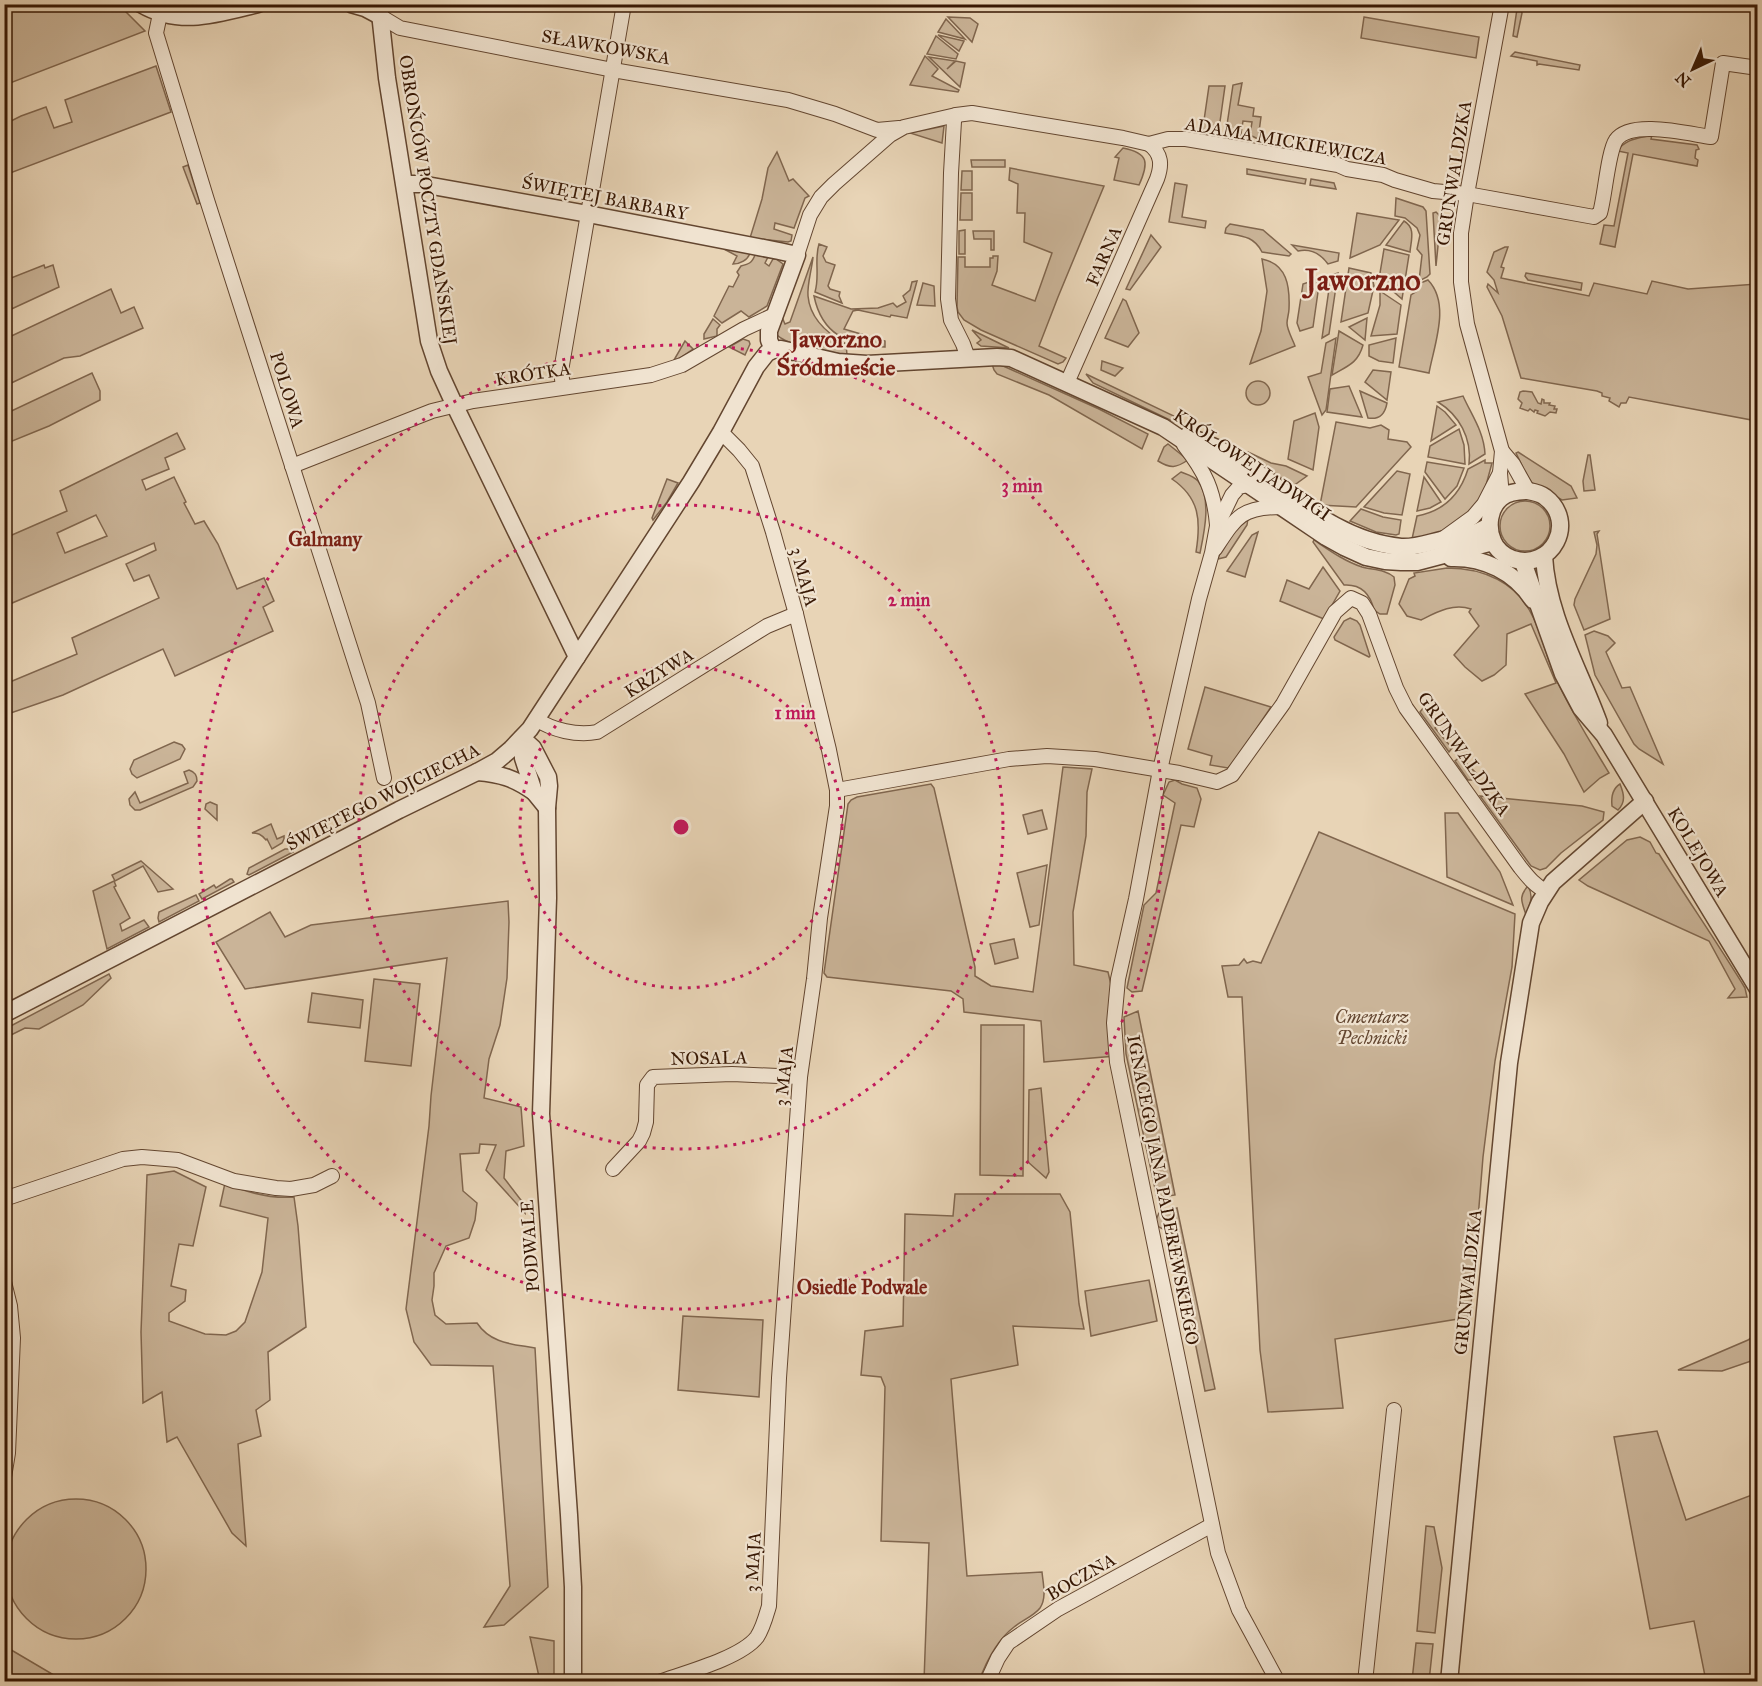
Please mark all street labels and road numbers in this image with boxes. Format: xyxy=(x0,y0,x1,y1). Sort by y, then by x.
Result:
street label: SŁAWKOWSKA xyxy=(540,25,672,69)
street label: OBROŃCÓW POCZTY GDAŃSKIEJ xyxy=(393,53,464,347)
street label: GRUNWALDZKA xyxy=(1432,99,1476,247)
street label: ADAMA MICKIEWICZA xyxy=(1182,112,1389,170)
street label: ŚWIĘTEJ BARBARY xyxy=(520,169,691,226)
street label: FARNA xyxy=(1081,223,1127,289)
street label: POLOWA xyxy=(265,349,309,431)
street label: KRÓTKA xyxy=(493,355,572,391)
street label: KRÓLOWEJ JADWIGI xyxy=(1169,403,1336,527)
street label: 3 MAJA xyxy=(785,545,822,609)
street label: KRZYWA xyxy=(621,643,697,703)
street label: GRUNWALDZKA xyxy=(1413,688,1515,820)
street label: ŚWIĘTEGO WOJCIECHA xyxy=(282,737,484,856)
street label: KOLEJOWA xyxy=(1662,803,1733,901)
street label: IGNACEGO JANA PADEREWSKIEGO xyxy=(1121,1033,1204,1347)
street label: 3 MAJA xyxy=(770,1045,799,1107)
street label: NOSALA xyxy=(670,1046,748,1070)
street label: PODWALE xyxy=(516,1199,544,1293)
street label: GRUNWALDZKA xyxy=(1449,1208,1487,1356)
street label: 3 MAJA xyxy=(740,1531,767,1593)
street label: BOCZNA xyxy=(1042,1548,1120,1606)

